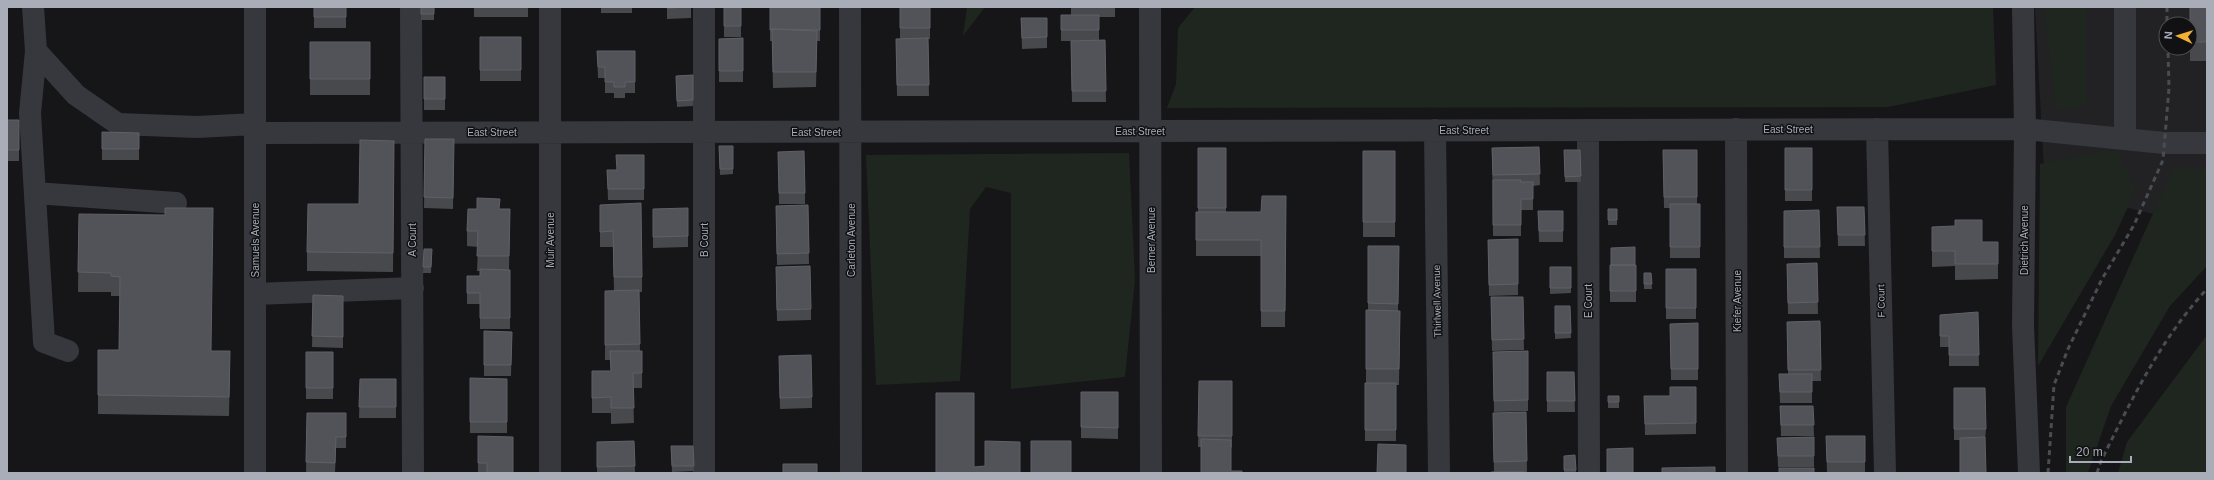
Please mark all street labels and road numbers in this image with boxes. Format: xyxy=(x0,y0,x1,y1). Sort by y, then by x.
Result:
street label: East Street xyxy=(1763,124,1813,135)
street label: East Street xyxy=(1439,125,1489,136)
street label: East Street xyxy=(1115,126,1165,137)
street label: East Street xyxy=(467,127,517,138)
street label: East Street xyxy=(791,127,841,138)
street label: Samuels Avenue xyxy=(250,202,261,277)
street label: Carleton Avenue xyxy=(846,203,857,277)
street label: Dietrich Avenue xyxy=(2019,205,2030,275)
street label: Berner Avenue xyxy=(1146,207,1157,273)
street label: Muir Avenue xyxy=(545,212,556,268)
street label: A Court xyxy=(407,223,418,257)
street label: B Court xyxy=(699,223,710,257)
street label: Thirlwell Avenue xyxy=(1431,264,1443,337)
street label: Kiefer Avenue xyxy=(1732,270,1743,332)
street label: E Court xyxy=(1583,284,1594,318)
street label: F Court xyxy=(1875,284,1887,318)

